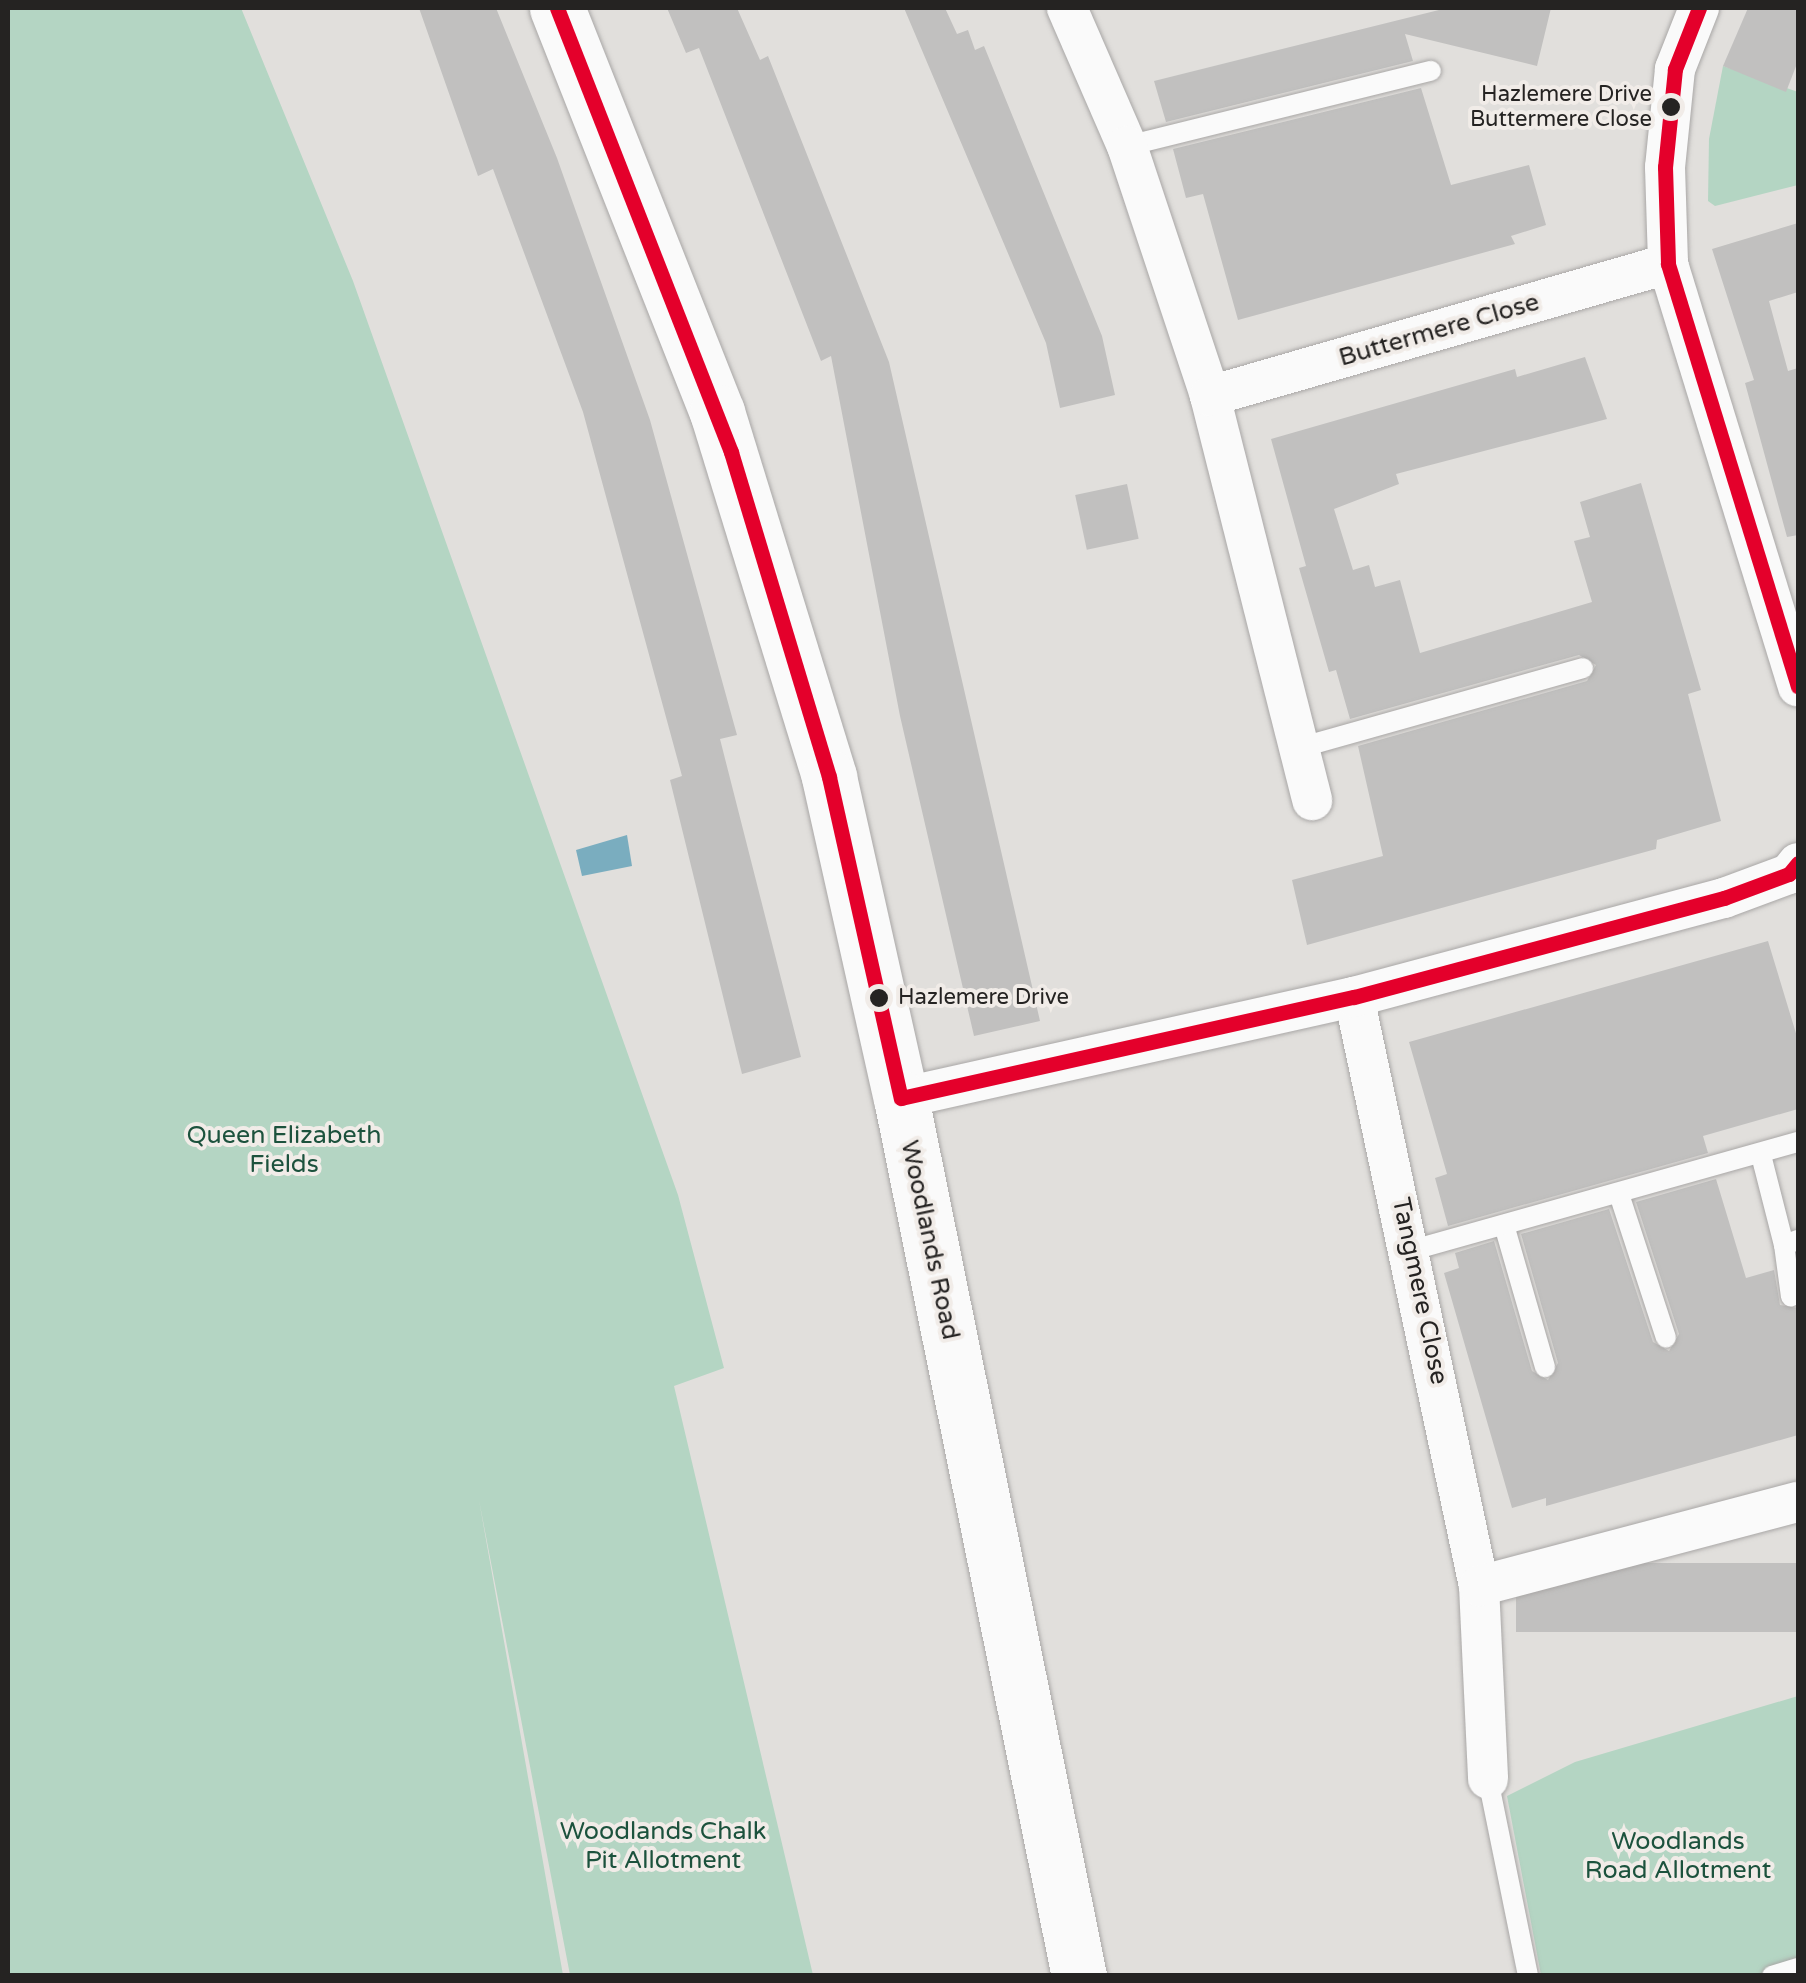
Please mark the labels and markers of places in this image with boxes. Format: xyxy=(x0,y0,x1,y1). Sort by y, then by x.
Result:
place label: Hazlemere Drive Buttermere Close xyxy=(1470,81,1652,132)
marker: Hazlemere Drive Buttermere Close xyxy=(1661,97,1681,117)
place label: Hazlemere Drive xyxy=(898,985,1069,1011)
marker: Hazlemere Drive xyxy=(869,988,889,1008)

